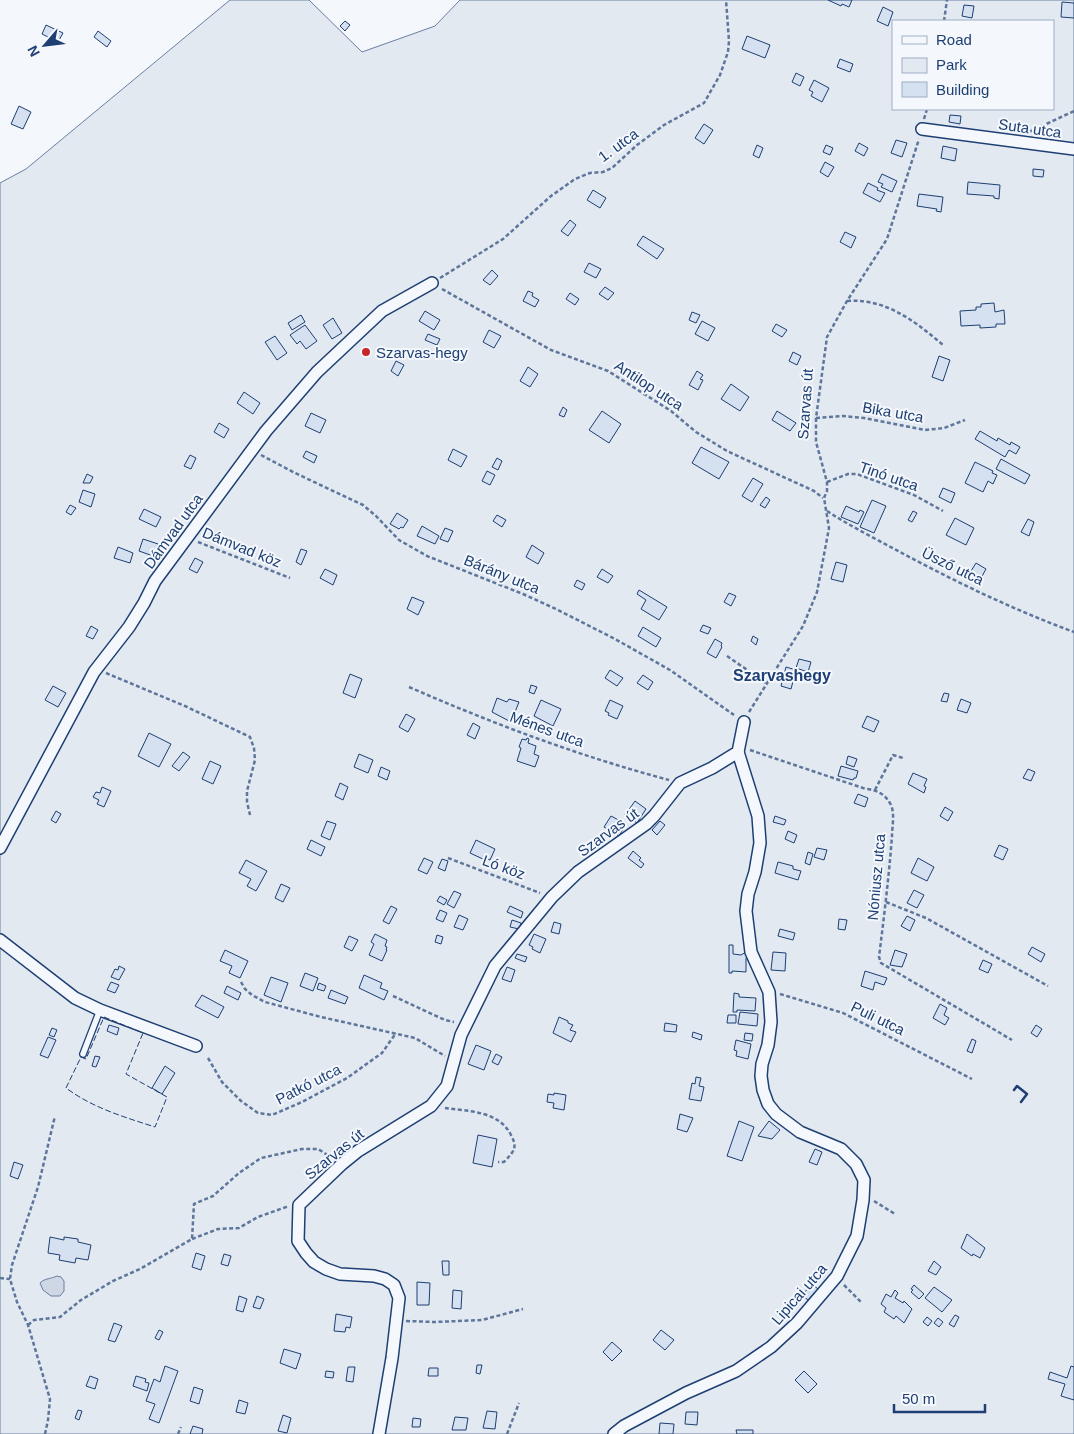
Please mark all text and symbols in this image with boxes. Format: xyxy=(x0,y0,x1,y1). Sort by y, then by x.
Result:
north arrow xyxy=(20,20,70,70)
legend xyxy=(892,20,1054,110)
text: Road xyxy=(936,31,972,48)
text: N xyxy=(24,43,43,59)
text: Park xyxy=(936,56,967,73)
text: Building xyxy=(936,81,989,98)
street label: Suta utca xyxy=(997,115,1063,141)
street label: 1. utca xyxy=(595,125,642,165)
place label: Szarvas-hegy xyxy=(376,344,468,361)
marker: Szarvas-hegy xyxy=(360,346,372,358)
street label: Antilop utca xyxy=(611,357,687,414)
street label: Szarvas út xyxy=(794,367,816,440)
street label: Bika utca xyxy=(861,398,926,426)
street label: Tinó utca xyxy=(857,458,921,494)
street label: Dámvad utca xyxy=(140,490,206,572)
street label: Dámvad köz xyxy=(200,524,284,570)
street label: Üsző utca xyxy=(919,544,987,589)
street label: Bárány utca xyxy=(462,551,543,597)
district label: Szarvashegy xyxy=(733,667,831,684)
street label: Ménes utca xyxy=(508,708,587,750)
street label: Szarvas út xyxy=(574,804,642,860)
street label: Nóniusz utca xyxy=(864,832,888,921)
street label: Ló köz xyxy=(480,851,528,883)
street label: Puli utca xyxy=(848,998,908,1039)
street label: Patkó utca xyxy=(273,1060,344,1108)
street label: Szarvas út xyxy=(301,1125,368,1183)
street label: Lipicai utca xyxy=(768,1260,830,1328)
scale bar xyxy=(894,1382,985,1414)
text: 50 m xyxy=(902,1390,935,1407)

